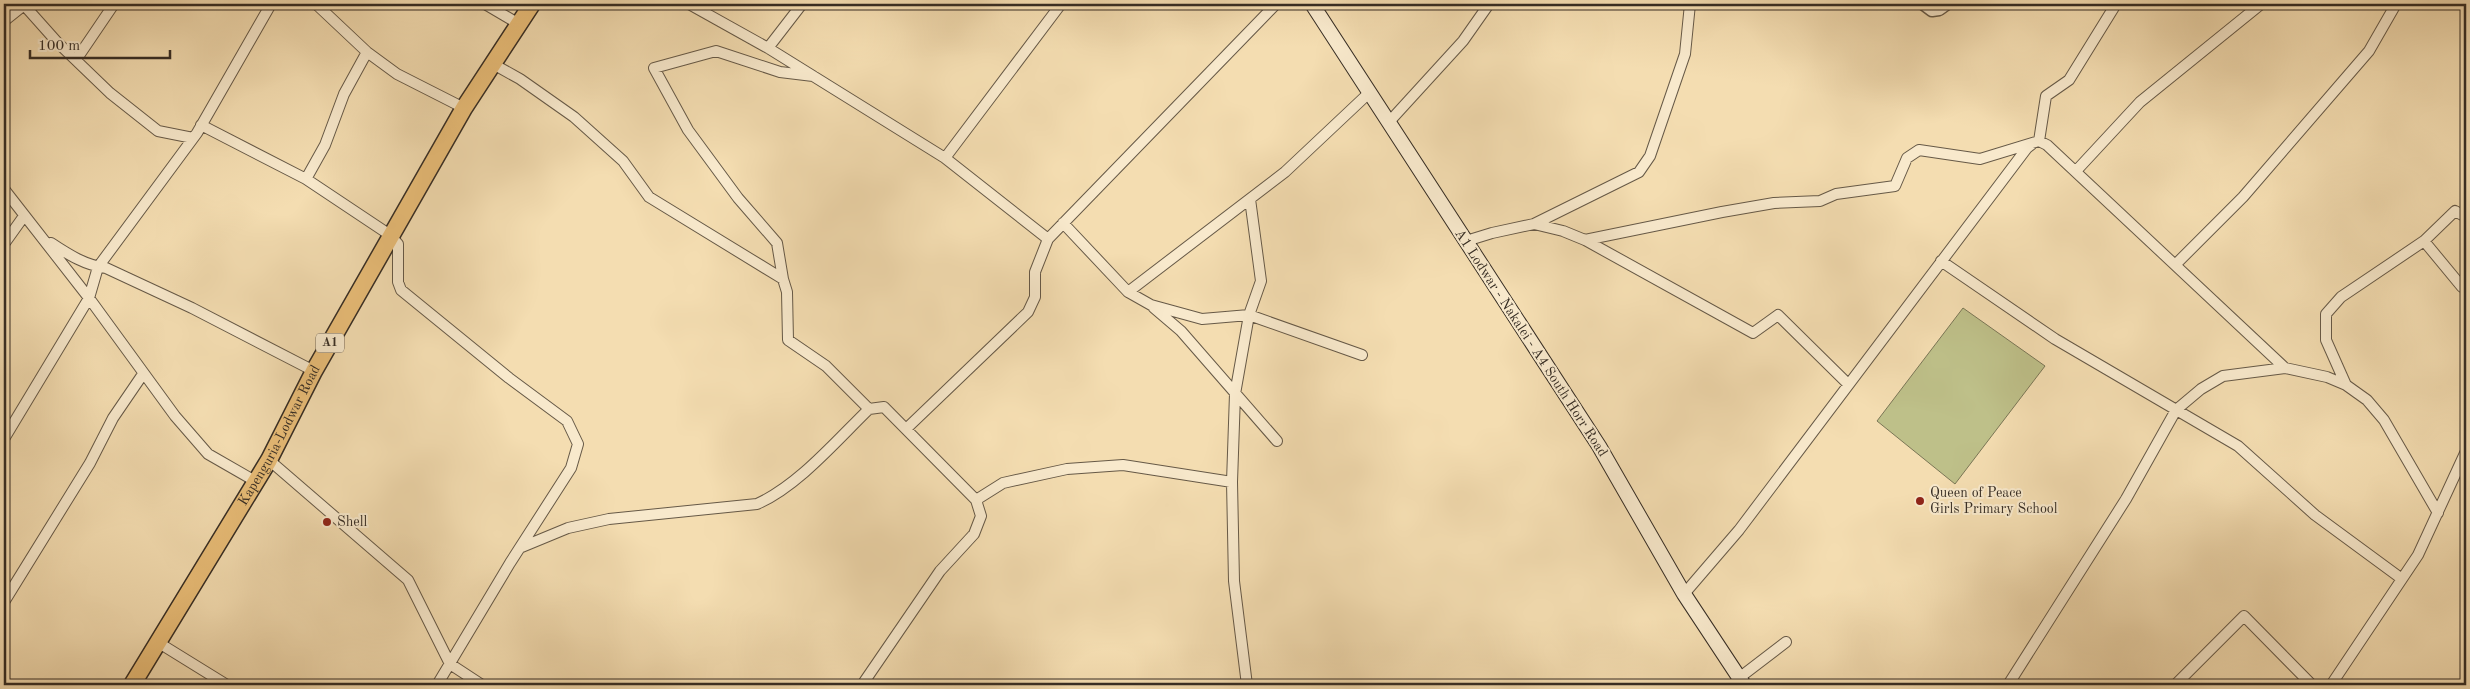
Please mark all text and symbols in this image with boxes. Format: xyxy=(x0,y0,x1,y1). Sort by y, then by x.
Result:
scale bar xyxy=(30,28,170,60)
text: 100 m xyxy=(38,39,80,54)
street label: A1 Lodwar - Nakalei - A4 South Horr Road xyxy=(1452,227,1610,459)
road number: A1 xyxy=(316,333,344,352)
street label: Kapenguria-Lodwar Road xyxy=(236,363,323,508)
place label: Queen of Peace Girls Primary School xyxy=(1930,486,2058,516)
marker: Queen of Peace Girls Primary School xyxy=(1914,495,1926,507)
place label: Shell xyxy=(337,515,368,529)
marker: Shell xyxy=(321,516,333,528)

